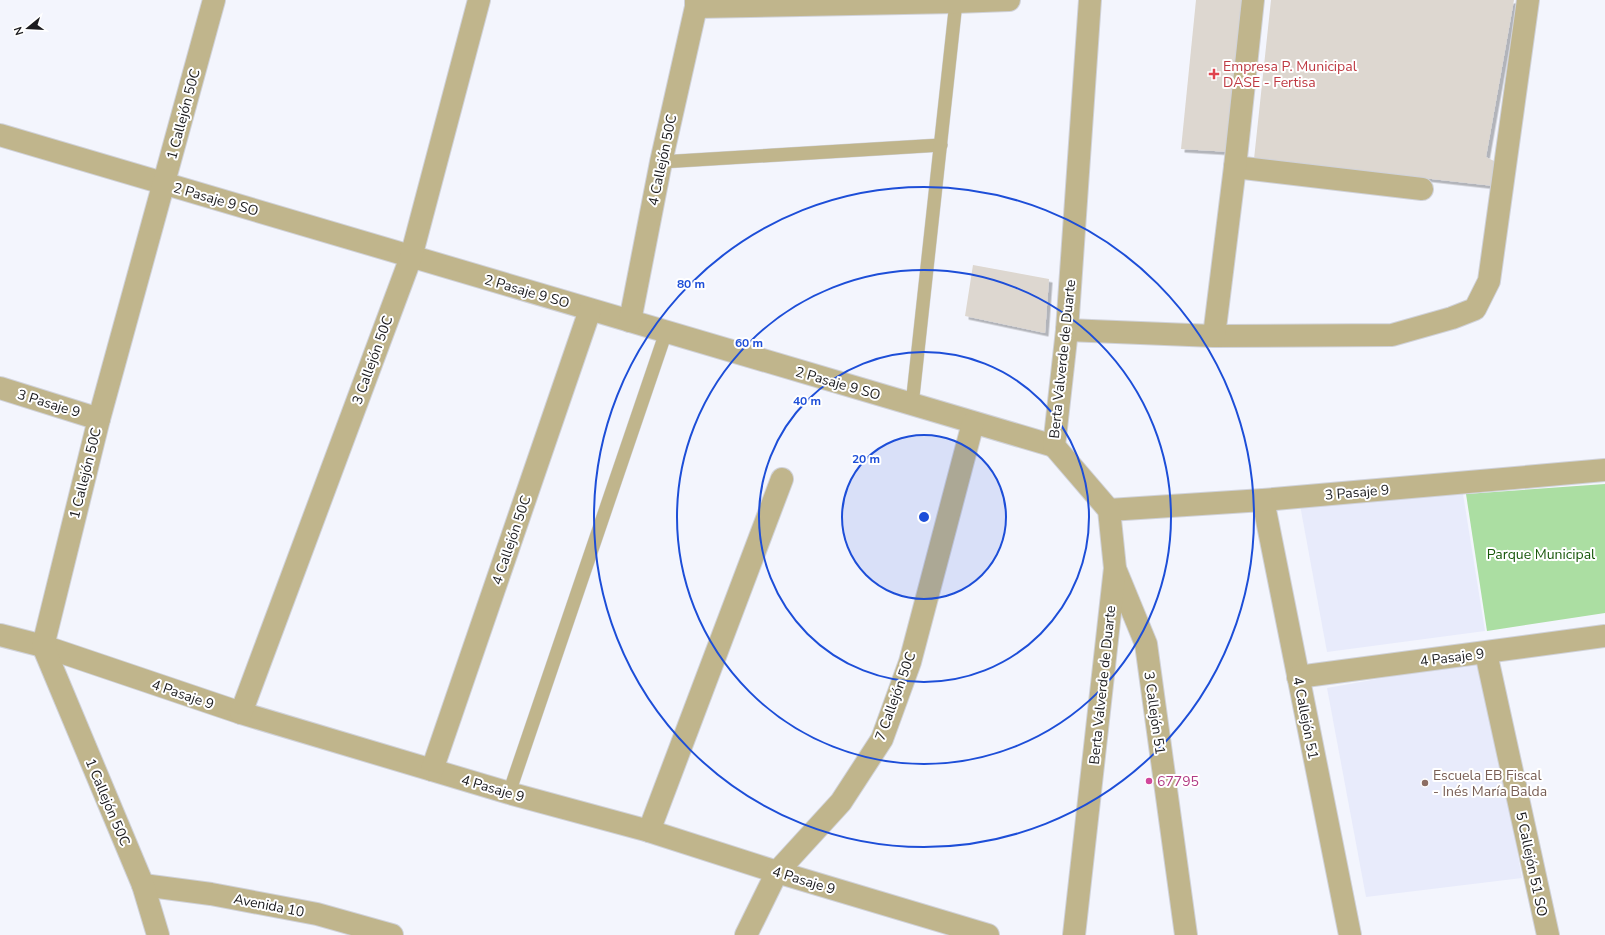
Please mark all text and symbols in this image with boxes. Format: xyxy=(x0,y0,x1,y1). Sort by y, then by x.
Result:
north arrow xyxy=(8,8,48,48)
text: N xyxy=(11,25,27,37)
place label: Empresa P. Municipal DASE - Fertisa xyxy=(1223,57,1358,92)
street label: 1 Callejón 50C xyxy=(162,67,205,162)
marker: Empresa P. Municipal DASE - Fertisa xyxy=(1208,68,1220,80)
street label: 4 Callejón 50C xyxy=(644,113,681,208)
street label: 2 Pasaje 9 SO xyxy=(171,178,261,221)
street label: 2 Pasaje 9 SO xyxy=(482,270,572,313)
text: 80 m xyxy=(677,276,705,292)
street label: Berta Valverde de Duarte xyxy=(1045,279,1080,439)
street label: 3 Callejón 50C xyxy=(348,313,397,407)
text: 60 m xyxy=(735,335,763,351)
street label: 2 Pasaje 9 SO xyxy=(793,362,883,405)
street label: 3 Pasaje 9 xyxy=(15,385,83,422)
text: 40 m xyxy=(793,393,821,409)
street label: 1 Callejón 50C xyxy=(65,426,106,521)
text: 20 m xyxy=(852,451,880,467)
street label: 3 Pasaje 9 xyxy=(1324,480,1390,505)
street label: 4 Callejón 50C xyxy=(487,493,536,587)
centre of rings xyxy=(917,510,931,524)
park label: Parque Municipal xyxy=(1487,545,1596,564)
street label: Berta Valverde de Duarte xyxy=(1085,605,1120,765)
street label: 4 Pasaje 9 xyxy=(1419,644,1485,671)
street label: 7 Callejón 50C xyxy=(871,649,920,743)
street label: 3 Callejón 51 xyxy=(1139,670,1170,756)
street label: 4 Pasaje 9 xyxy=(149,675,217,714)
street label: 4 Callejón 51 xyxy=(1288,675,1323,761)
street label: 1 Callejón 50C xyxy=(81,756,134,849)
place label: Escuela EB Fiscal - Inés María Balda xyxy=(1433,766,1547,801)
street label: 4 Pasaje 9 xyxy=(459,770,527,807)
place label: 67795 xyxy=(1157,772,1199,791)
marker: 67795 xyxy=(1144,776,1154,786)
marker: Escuela EB Fiscal - Inés María Balda xyxy=(1420,778,1430,788)
street label: 5 Callejón 51 SO xyxy=(1511,810,1552,918)
street label: 4 Pasaje 9 xyxy=(770,862,838,899)
street label: Avenida 10 xyxy=(232,889,306,922)

